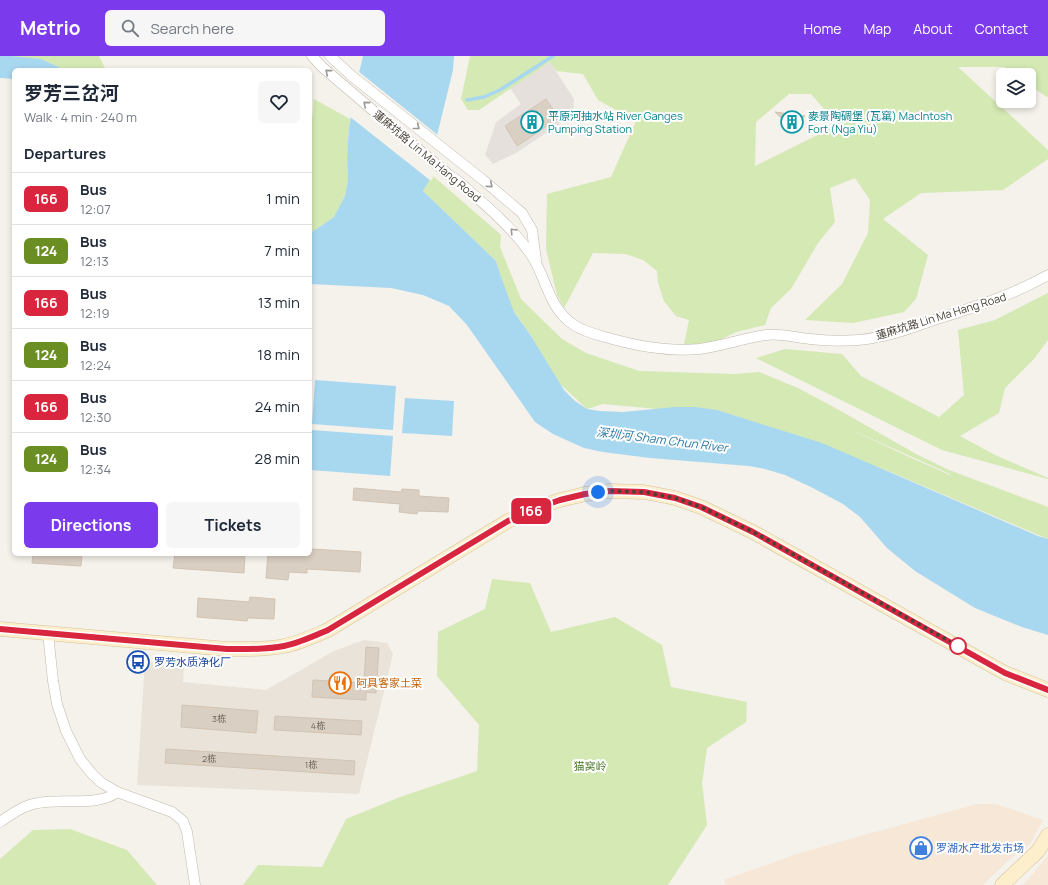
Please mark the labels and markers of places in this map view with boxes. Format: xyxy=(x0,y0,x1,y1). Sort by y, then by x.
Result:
place label: 平原河抽水站 River Ganges Pumping Station xyxy=(548,108,683,136)
place label: 麥景陶碉堡 (瓦窰) MacIntosh Fort (Nga Yiu) xyxy=(808,108,952,136)
building icon: 平原河抽水站 River Ganges Pumping Station xyxy=(519,109,545,135)
building icon: 麥景陶碉堡 (瓦窰) MacIntosh Fort (Nga Yiu) xyxy=(779,109,805,135)
unlabelled marker xyxy=(949,637,967,655)
bus stop icon: 罗芳水质净化厂 xyxy=(125,649,151,675)
place label: 罗芳水质净化厂 xyxy=(154,654,231,669)
restaurant icon: 阿具客家土菜 xyxy=(327,670,353,696)
place label: 阿具客家土菜 xyxy=(356,675,422,690)
shop icon: 罗湖水产批发市场 xyxy=(908,835,934,861)
place label: 罗湖水产批发市场 xyxy=(936,840,1024,855)

